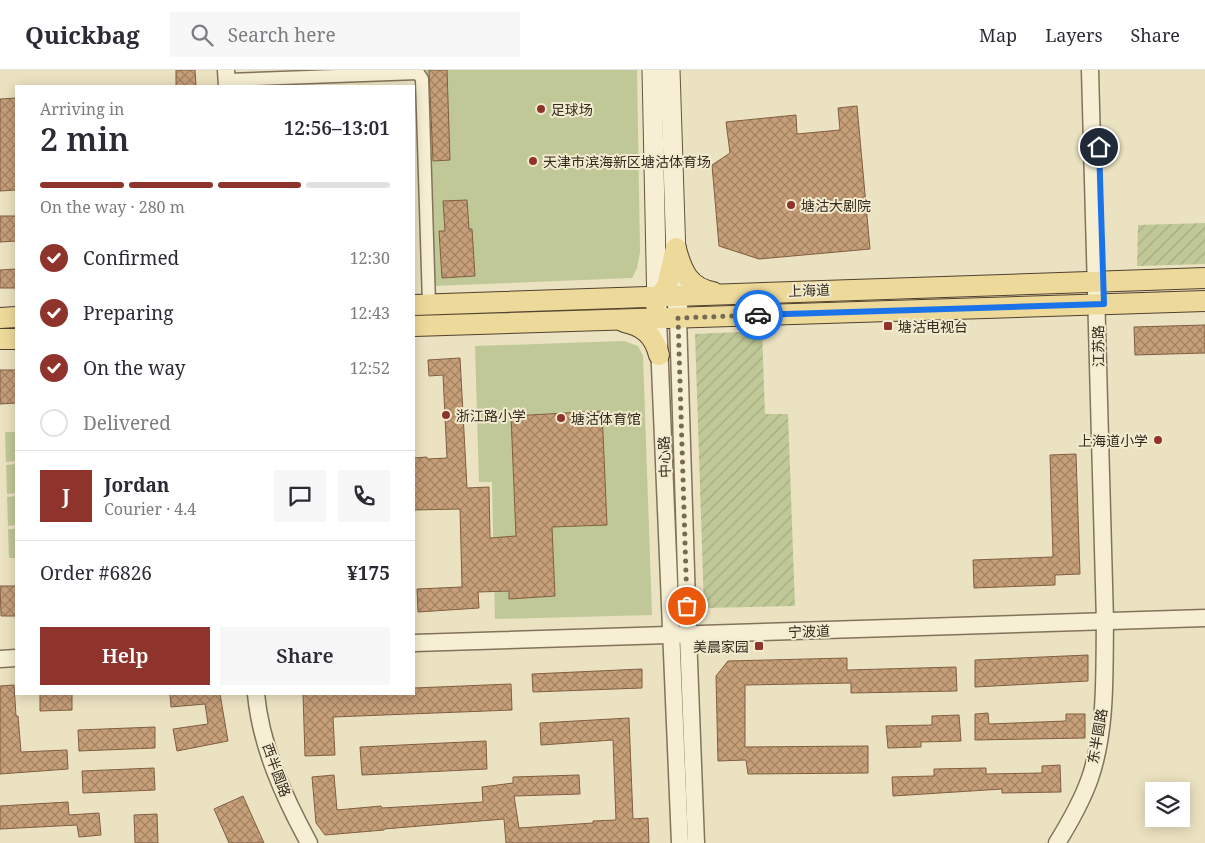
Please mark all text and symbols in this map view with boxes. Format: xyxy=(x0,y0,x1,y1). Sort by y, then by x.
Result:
search box xyxy=(170,12,520,57)
text: Quickbag xyxy=(25,18,140,51)
icon: search xyxy=(188,21,216,49)
text: Search here xyxy=(228,22,336,48)
text: Map xyxy=(979,23,1017,47)
text: Layers xyxy=(1045,23,1103,47)
text: Share xyxy=(1131,23,1180,47)
text: Arriving in xyxy=(40,98,124,120)
place label: 足球场 xyxy=(551,100,593,119)
marker: 足球场 xyxy=(535,103,547,115)
text: 12:56–13:01 xyxy=(284,115,390,141)
text: 2 min xyxy=(40,117,129,160)
pin xyxy=(1078,126,1120,168)
icon: home xyxy=(1085,133,1113,161)
place label: 天津市滨海新区塘沽体育场 xyxy=(543,152,711,171)
marker: 天津市滨海新区塘沽体育场 xyxy=(527,155,539,167)
text: On the way · 280 m xyxy=(40,196,185,218)
place label: 塘沽大剧院 xyxy=(801,196,871,215)
marker: 塘沽大剧院 xyxy=(785,199,797,211)
icon: check xyxy=(40,244,68,272)
text: Confirmed xyxy=(83,245,179,271)
text: 12:30 xyxy=(350,247,390,269)
street label: 上海道 xyxy=(788,280,830,300)
courier xyxy=(733,290,783,340)
icon: check xyxy=(40,299,68,327)
text: Preparing xyxy=(83,300,173,326)
icon: car xyxy=(744,301,772,329)
text: 12:43 xyxy=(350,302,390,324)
place label: 塘沽电视台 xyxy=(898,317,968,336)
marker: 塘沽电视台 xyxy=(882,320,894,332)
street label: 江苏路 xyxy=(1088,325,1108,367)
icon: check xyxy=(40,354,68,382)
text: On the way xyxy=(83,355,186,381)
text: 12:52 xyxy=(350,357,390,379)
place label: 浙江路小学 xyxy=(456,406,526,425)
marker: 浙江路小学 xyxy=(440,409,452,421)
place label: 塘沽体育馆 xyxy=(571,409,641,428)
text: Delivered xyxy=(83,410,171,436)
marker: 塘沽体育馆 xyxy=(555,412,567,424)
place label: 上海道小学 xyxy=(1078,431,1148,450)
marker: 上海道小学 xyxy=(1152,434,1164,446)
street label: 中心路 xyxy=(654,436,674,478)
button: chat xyxy=(274,470,326,522)
button: phone xyxy=(338,470,390,522)
text: Jordan xyxy=(104,472,170,498)
text: J xyxy=(62,483,70,509)
text: Courier · 4.4 xyxy=(104,498,196,520)
text: Order #6826 xyxy=(40,560,152,586)
text: ¥175 xyxy=(347,560,390,586)
pin xyxy=(666,585,708,627)
icon: bag xyxy=(673,592,701,620)
street label: 宁波道 xyxy=(788,621,830,641)
button: Help xyxy=(40,627,210,685)
button: Share xyxy=(220,627,390,685)
place label: 美晨家园 xyxy=(693,637,749,656)
marker: 美晨家园 xyxy=(753,640,765,652)
street label: 东半圆路 xyxy=(1083,707,1111,765)
street label: 西半圆路 xyxy=(258,740,296,800)
map controls xyxy=(1145,782,1190,827)
button: layers xyxy=(1145,782,1190,827)

